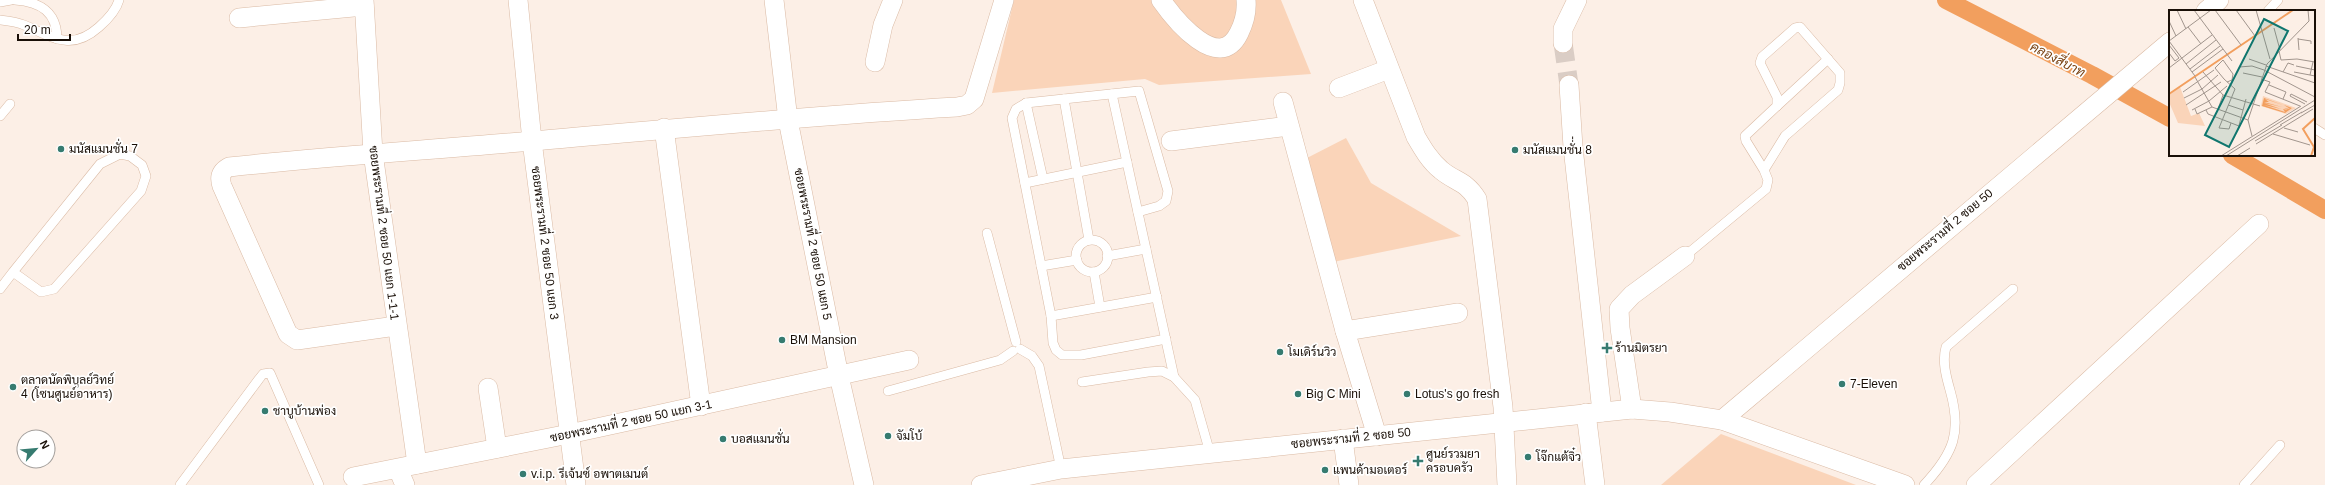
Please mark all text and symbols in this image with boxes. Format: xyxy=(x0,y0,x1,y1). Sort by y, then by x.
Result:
inset map xyxy=(2169,10,2315,156)
scale bar xyxy=(18,16,70,42)
text: 20 m xyxy=(24,23,51,37)
water label: คลองสี่บาท xyxy=(2028,34,2090,80)
place label: มนัสแมนชั่่น 8 xyxy=(1523,136,1592,157)
place label: มนัสแมนชั่น 7 xyxy=(69,138,138,156)
marker: มนัสแมนชั่น 7 xyxy=(56,144,66,154)
street label: ซอยพระรามที่ 2 ซอย 50 แยก 1-1-1 xyxy=(366,144,406,321)
marker: มนัสแมนชั่่น 8 xyxy=(1510,145,1520,155)
street label: ซอยพระรามที่ 2 ซอย 50 แยก 3 xyxy=(529,165,565,321)
street label: ซอยพระรามที่ 2 ซอย 50 แยก 5 xyxy=(791,166,839,321)
street label: ซอยพระรามที่ 2 ซอย 50 xyxy=(1892,183,1996,274)
place label: BM Mansion xyxy=(790,333,857,347)
marker: BM Mansion xyxy=(777,335,787,345)
place label: ร้านมิตรยา xyxy=(1615,341,1667,355)
marker: ร้านมิตรยา xyxy=(1602,343,1612,353)
place label: โมเดิร์นวิว xyxy=(1287,344,1336,359)
marker: โมเดิร์นวิว xyxy=(1275,347,1285,357)
place label: ตลาดนัดพิบูลย์วิทย์ 4 (โซนศูนย์อาหาร) xyxy=(21,372,114,402)
place label: 7-Eleven xyxy=(1850,377,1897,391)
marker: 7-Eleven xyxy=(1837,379,1847,389)
marker: ตลาดนัดพิบูลย์วิทย์ 4 (โซนศูนย์อาหาร) xyxy=(8,382,18,392)
place label: Big C Mini xyxy=(1306,387,1361,401)
place label: Lotus's go fresh xyxy=(1415,387,1499,401)
marker: Big C Mini xyxy=(1293,389,1303,399)
marker: Lotus's go fresh xyxy=(1402,389,1412,399)
street label: ซอยพระรามที่ 2 ซอย 50 แยก 3-1 xyxy=(548,393,714,445)
place label: ชาบูบ้านพ่อง xyxy=(273,404,336,419)
marker: ชาบูบ้านพ่อง xyxy=(260,406,270,416)
street label: ซอยพระรามที่ 2 ซอย 50 xyxy=(1290,421,1412,451)
place label: บอสแมนชั่น xyxy=(731,428,790,446)
place label: จัมโบ้ xyxy=(896,428,923,443)
north arrow xyxy=(16,429,56,469)
marker: จัมโบ้ xyxy=(883,431,893,441)
marker: บอสแมนชั่น xyxy=(718,434,728,444)
text: N xyxy=(38,438,52,451)
place label: ศูนย์รวมยา ครอบครัว xyxy=(1426,446,1480,475)
place label: โจ๊กแต้จิ๋ว xyxy=(1535,447,1581,464)
marker: โจ๊กแต้จิ๋ว xyxy=(1523,452,1533,462)
marker: ศูนย์รวมยา ครอบครัว xyxy=(1413,456,1423,466)
place label: แพนด้ามอเตอร์ xyxy=(1333,462,1408,477)
marker: แพนด้ามอเตอร์ xyxy=(1320,465,1330,475)
place label: v.i.p. รีเจ้นซ์ อพาตเมนต์ xyxy=(531,466,648,481)
marker: v.i.p. รีเจ้นซ์ อพาตเมนต์ xyxy=(518,469,528,479)

